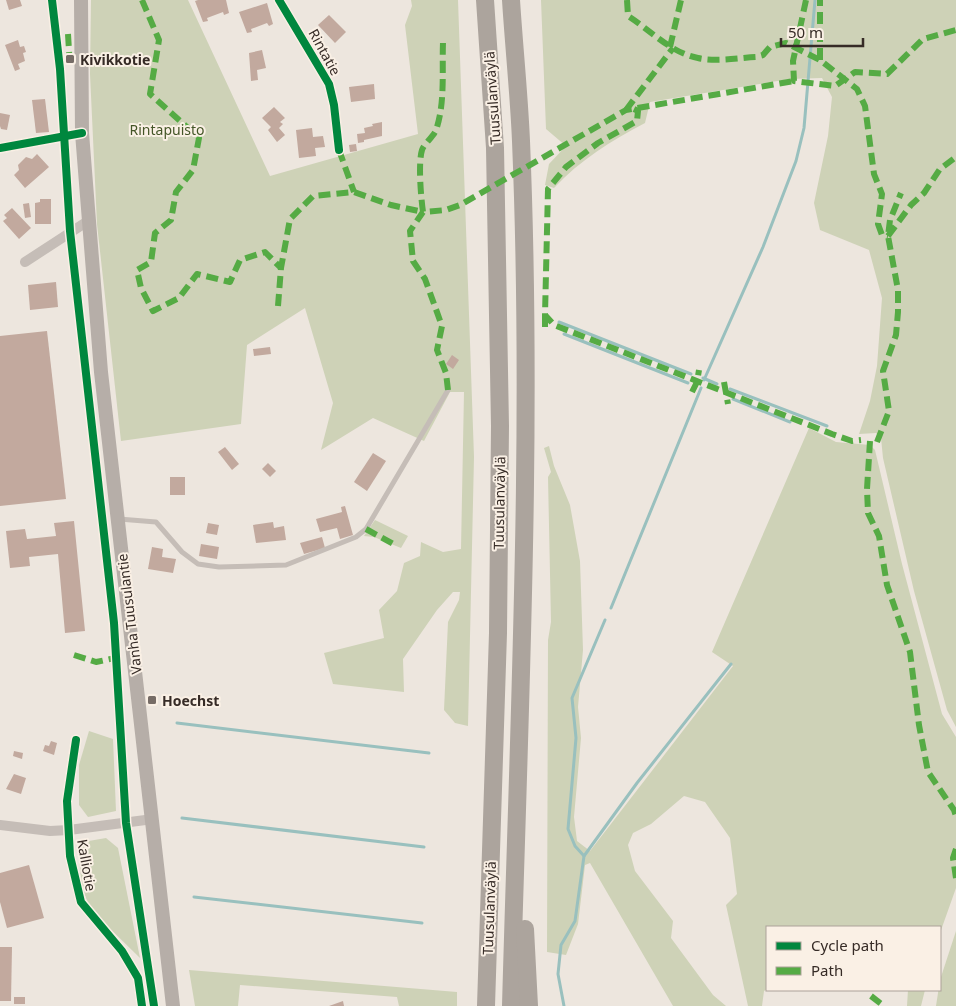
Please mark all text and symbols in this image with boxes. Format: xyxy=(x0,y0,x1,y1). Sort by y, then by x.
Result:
scale bar xyxy=(781,15,864,47)
text: 50 m xyxy=(788,22,823,42)
street label: Rintatie xyxy=(304,25,346,79)
place label: Kivikkotie xyxy=(80,50,150,69)
street label: Tuusulanväylä xyxy=(479,51,505,145)
marker: Kivikkotie xyxy=(64,53,76,65)
park label: Rintapuisto xyxy=(130,120,204,139)
street label: Tuusulanväylä xyxy=(489,456,509,550)
street label: Vanha Tuusulantie xyxy=(112,553,146,675)
place label: Hoechst xyxy=(162,691,219,710)
marker: Hoechst xyxy=(146,694,158,706)
street label: Kalliotie xyxy=(73,838,101,893)
street label: Tuusulanväylä xyxy=(478,861,500,955)
legend xyxy=(766,926,941,991)
text: Cycle path xyxy=(811,935,884,955)
text: Path xyxy=(811,960,843,980)

